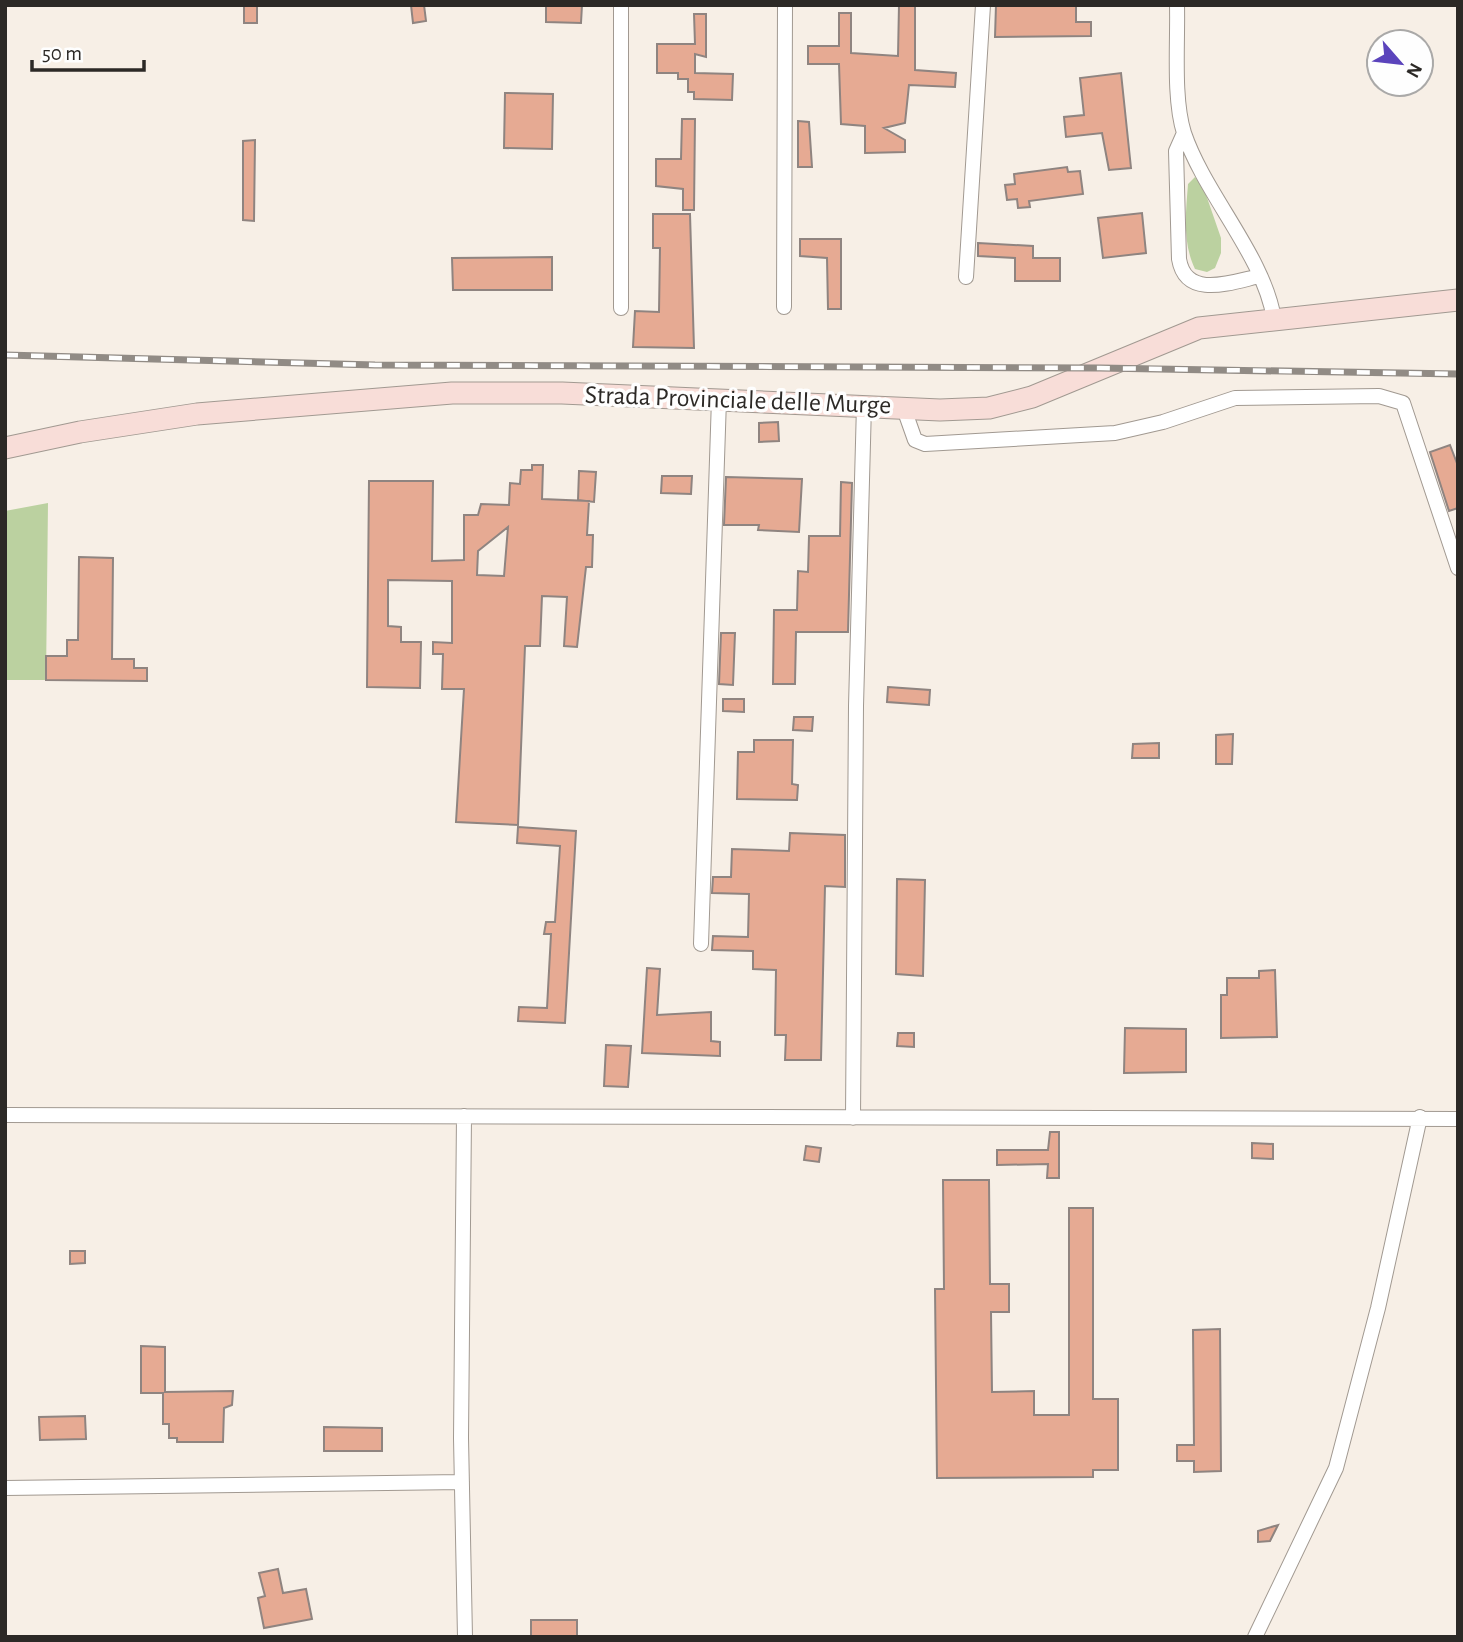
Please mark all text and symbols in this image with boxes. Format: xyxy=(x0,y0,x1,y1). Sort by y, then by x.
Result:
scale bar xyxy=(32,28,144,72)
north arrow xyxy=(1365,28,1435,98)
text: 50 m xyxy=(42,43,82,64)
text: N xyxy=(1402,60,1425,81)
street label: Strada Provinciale delle Murge xyxy=(584,382,892,418)

